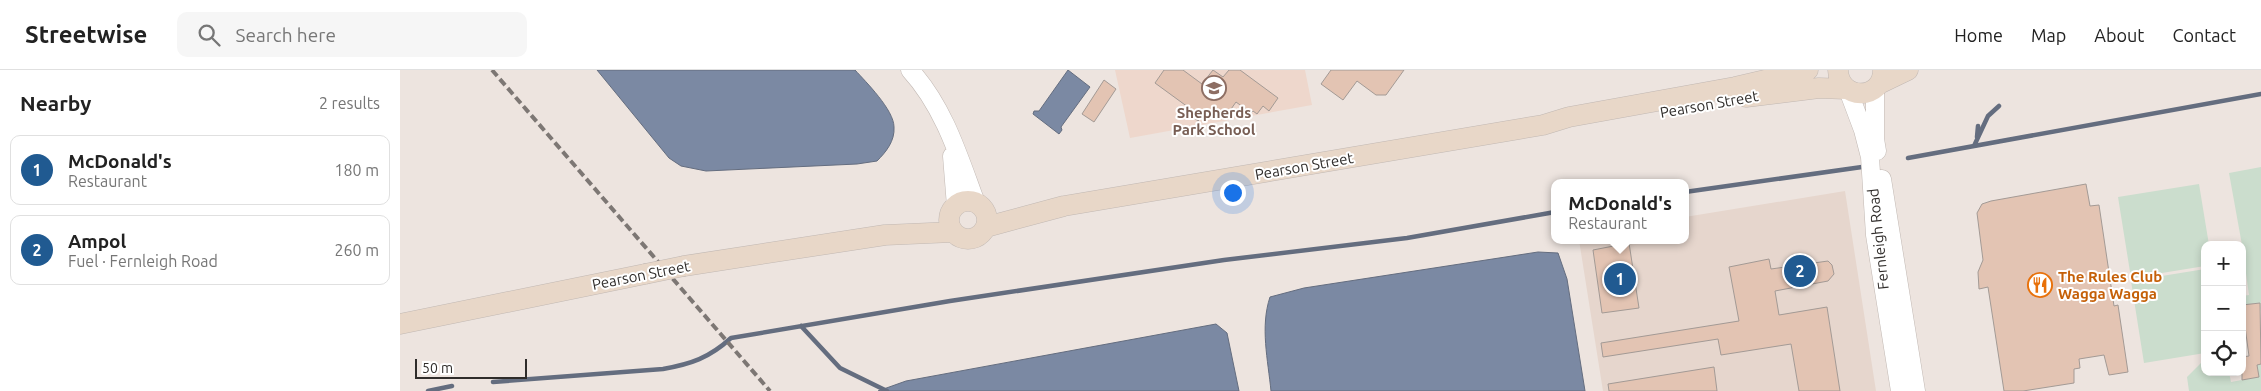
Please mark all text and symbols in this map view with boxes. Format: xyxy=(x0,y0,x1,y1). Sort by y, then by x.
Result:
search box xyxy=(177,12,527,57)
text: Streetwise xyxy=(25,21,147,48)
icon: search xyxy=(195,21,223,49)
text: Search here xyxy=(235,24,336,46)
text: Home xyxy=(1954,25,2003,45)
text: Map xyxy=(2031,25,2066,45)
text: About xyxy=(2094,25,2144,45)
text: Contact xyxy=(2172,25,2236,45)
school or university icon: Shepherds Park School xyxy=(1201,75,1227,101)
street label: Pearson Street xyxy=(1659,87,1760,121)
text: Nearby xyxy=(20,91,91,115)
text: 2 results xyxy=(319,94,380,112)
place label: Shepherds Park School xyxy=(1173,104,1256,138)
street label: Pearson Street xyxy=(1254,149,1355,183)
text: McDonald's xyxy=(68,150,172,172)
text: 1 xyxy=(32,161,42,179)
text: 180 m xyxy=(334,161,379,179)
text: Restaurant xyxy=(68,172,147,190)
popup xyxy=(1551,179,1689,244)
your location xyxy=(1220,180,1246,206)
street label: Fernleigh Road xyxy=(1864,188,1892,290)
text: McDonald's xyxy=(1568,192,1672,214)
text: Restaurant xyxy=(1568,214,1647,232)
text: Ampol xyxy=(68,230,126,252)
text: 2 xyxy=(32,241,42,259)
text: 260 m xyxy=(334,241,379,259)
map controls xyxy=(2201,241,2246,376)
button: + xyxy=(2201,241,2246,286)
text: Fuel · Fernleigh Road xyxy=(68,252,218,270)
pin: 2 xyxy=(1784,252,1816,290)
street label: Pearson Street xyxy=(591,257,692,293)
pin: 1 xyxy=(1604,260,1636,298)
place label: The Rules Club Wagga Wagga xyxy=(2058,268,2162,302)
restaurant icon: The Rules Club Wagga Wagga xyxy=(2027,272,2053,298)
button: − xyxy=(2201,286,2246,331)
button: locate xyxy=(2201,331,2246,376)
scale bar xyxy=(415,356,528,379)
text: 50 m xyxy=(422,360,453,376)

